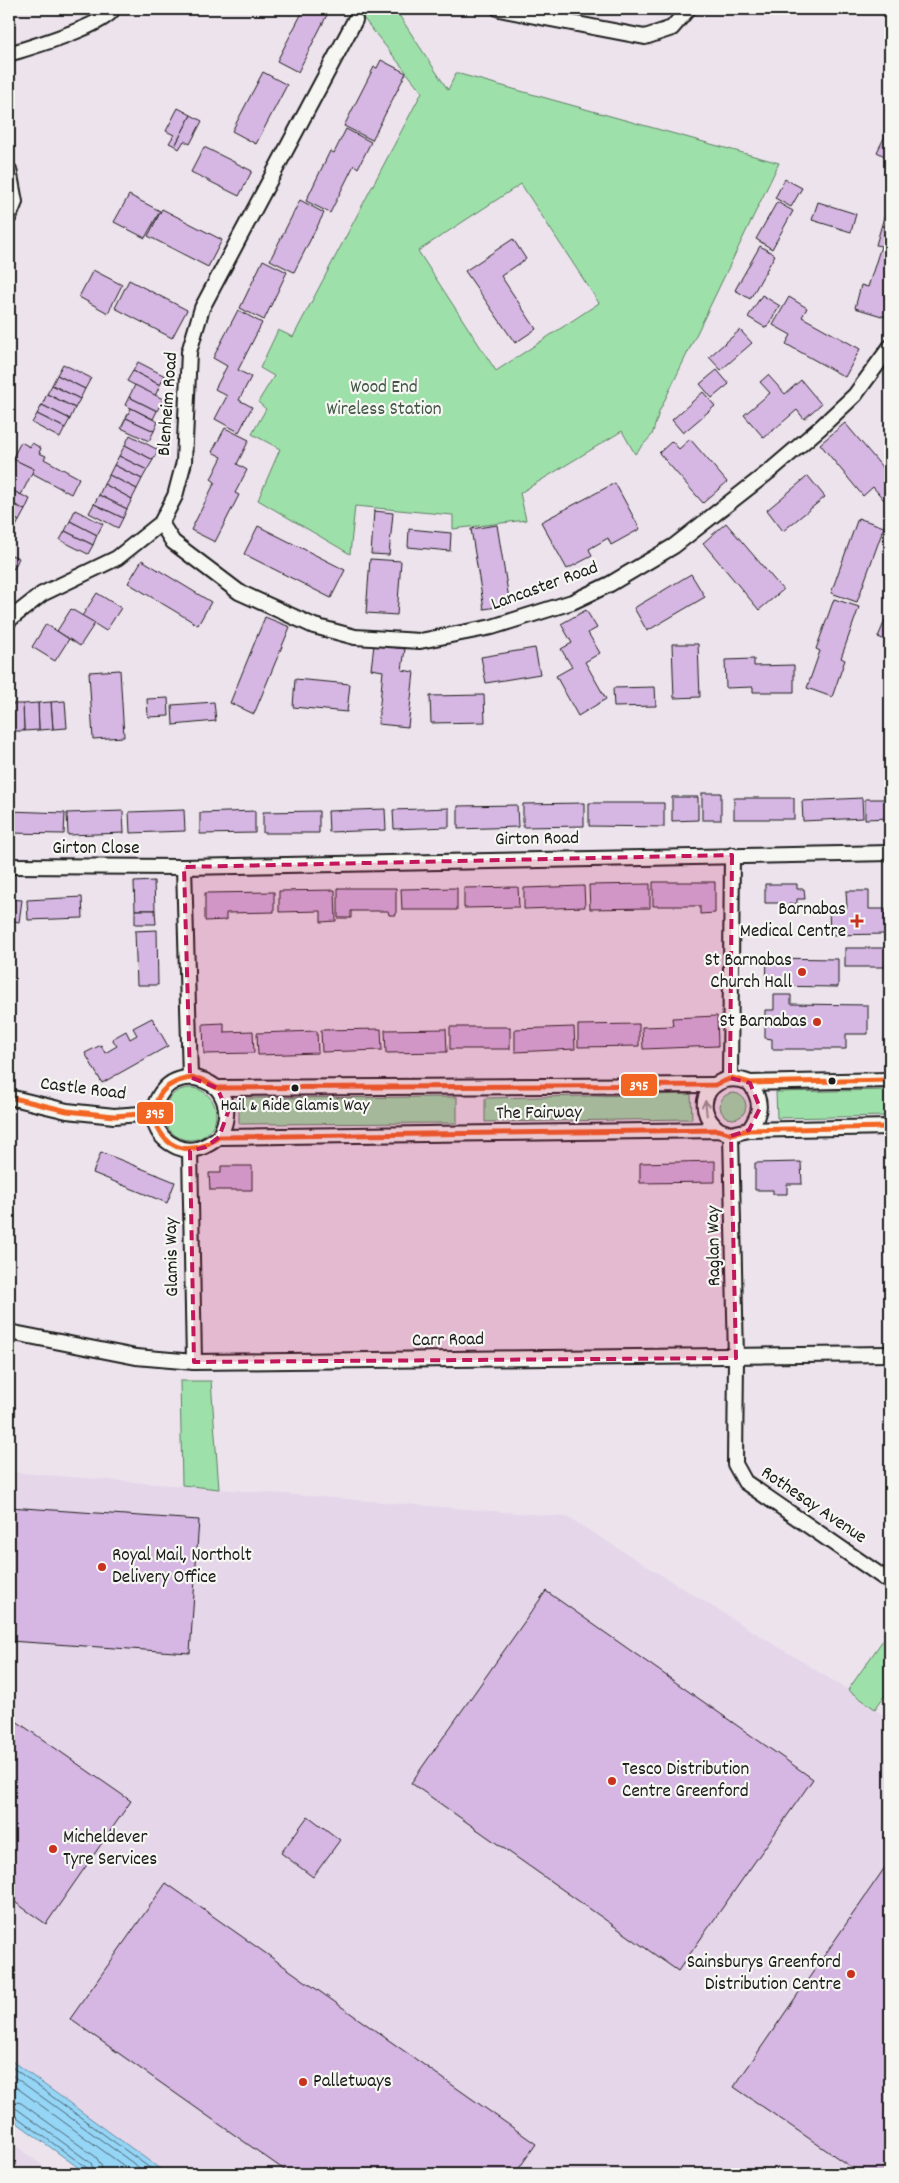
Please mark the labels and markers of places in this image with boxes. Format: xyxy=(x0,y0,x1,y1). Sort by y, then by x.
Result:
place label: Barnabas Medical Centre xyxy=(740,897,846,946)
marker: Barnabas Medical Centre xyxy=(850,914,864,928)
place label: St Barnabas Church Hall xyxy=(704,948,792,997)
marker: St Barnabas Church Hall xyxy=(796,966,808,978)
place label: St Barnabas xyxy=(719,1009,807,1036)
marker: St Barnabas xyxy=(811,1016,823,1028)
unlabelled marker xyxy=(827,1076,837,1086)
marker: Hail & Ride Glamis Way xyxy=(290,1083,300,1093)
place label: Hail & Ride Glamis Way xyxy=(220,1094,370,1119)
place label: Royal Mail, Northolt Delivery Office xyxy=(112,1543,252,1592)
marker: Royal Mail, Northolt Delivery Office xyxy=(96,1561,108,1573)
place label: Tesco Distribution Centre Greenford xyxy=(622,1757,749,1806)
marker: Tesco Distribution Centre Greenford xyxy=(606,1775,618,1787)
place label: Micheldever Tyre Services xyxy=(63,1825,157,1874)
marker: Micheldever Tyre Services xyxy=(47,1843,59,1855)
place label: Sainsburys Greenford Distribution Centre xyxy=(687,1950,841,1999)
marker: Sainsburys Greenford Distribution Centre xyxy=(845,1968,857,1980)
place label: Palletways xyxy=(313,2069,392,2096)
marker: Palletways xyxy=(297,2076,309,2088)

